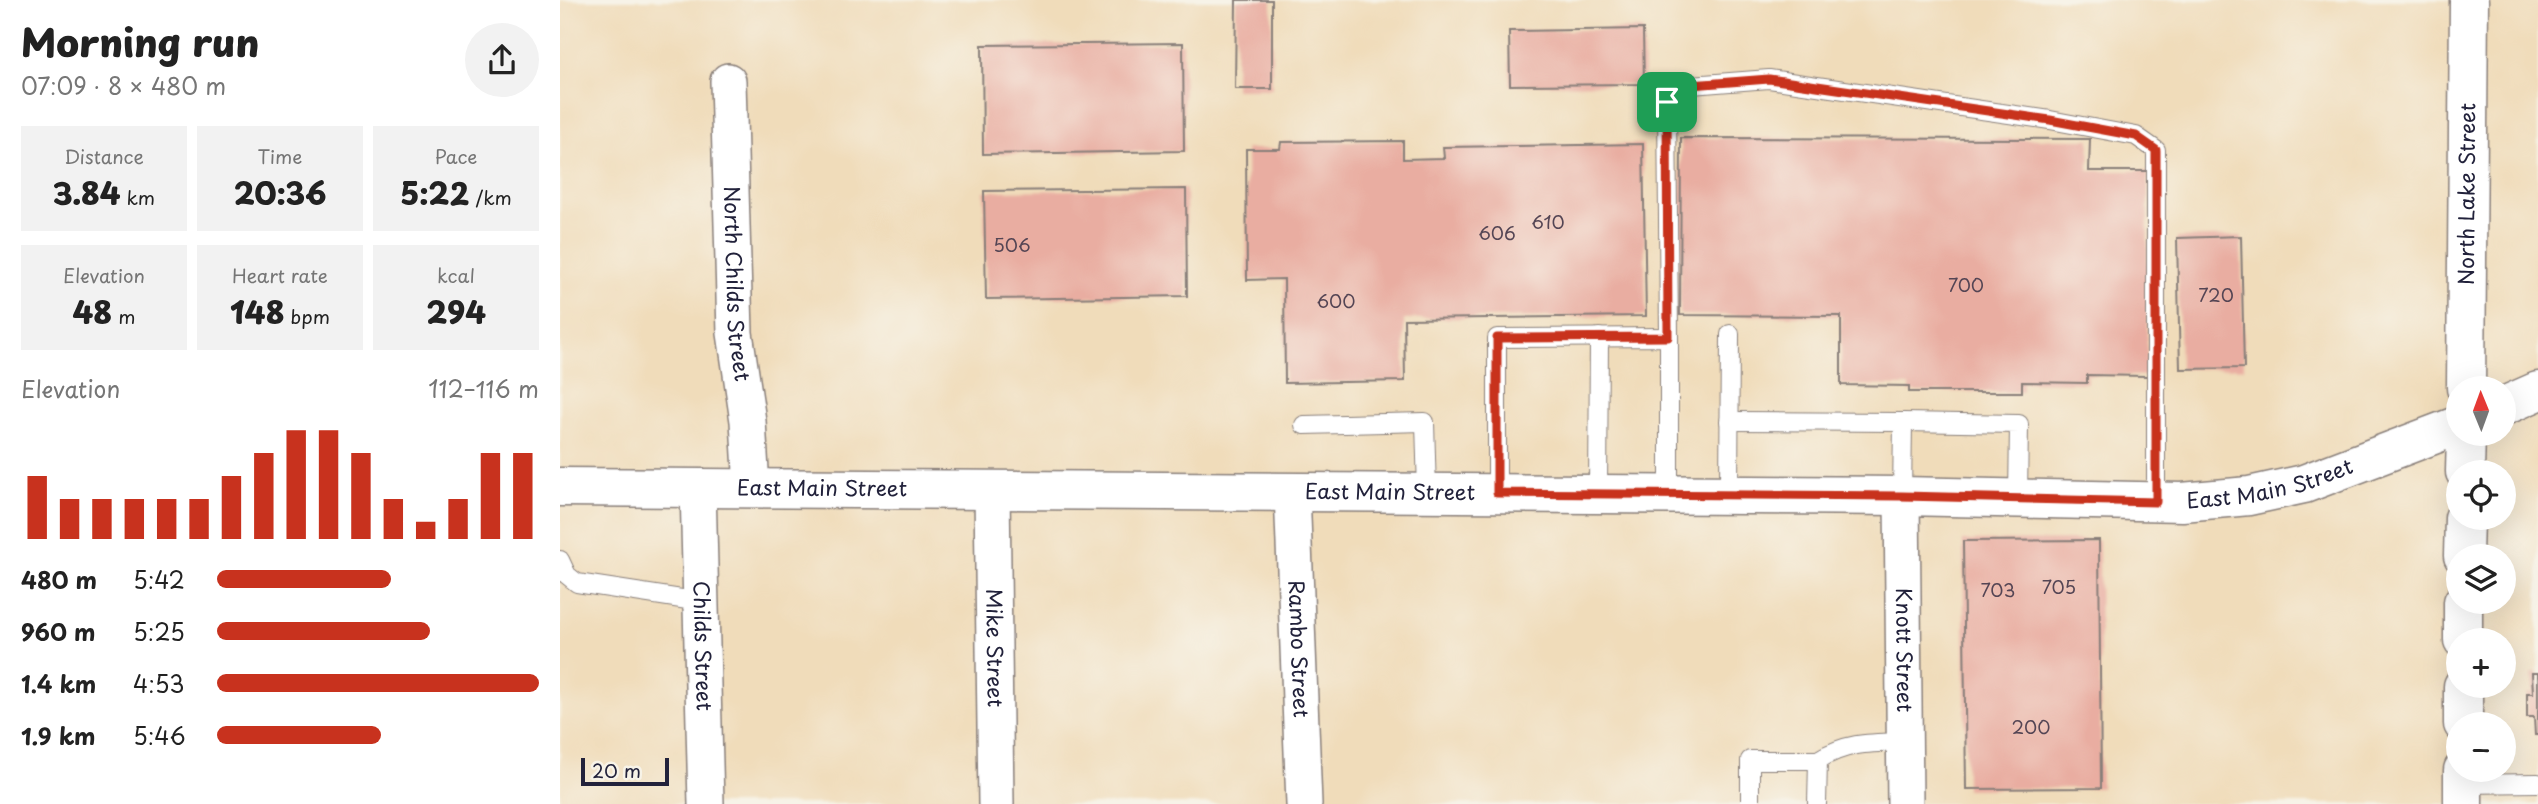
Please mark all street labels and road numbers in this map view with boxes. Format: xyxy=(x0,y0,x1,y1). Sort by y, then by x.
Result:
street label: North Lake Street xyxy=(2449,103,2482,285)
street label: North Childs Street xyxy=(717,186,760,383)
street label: East Main Street xyxy=(2185,449,2357,516)
street label: East Main Street xyxy=(737,470,907,503)
street label: East Main Street xyxy=(1305,474,1475,507)
street label: Childs Street xyxy=(686,580,722,711)
street label: Rambo Street xyxy=(1281,580,1319,718)
street label: Knott Street xyxy=(1889,587,1922,713)
street label: Mike Street xyxy=(979,588,1013,707)

